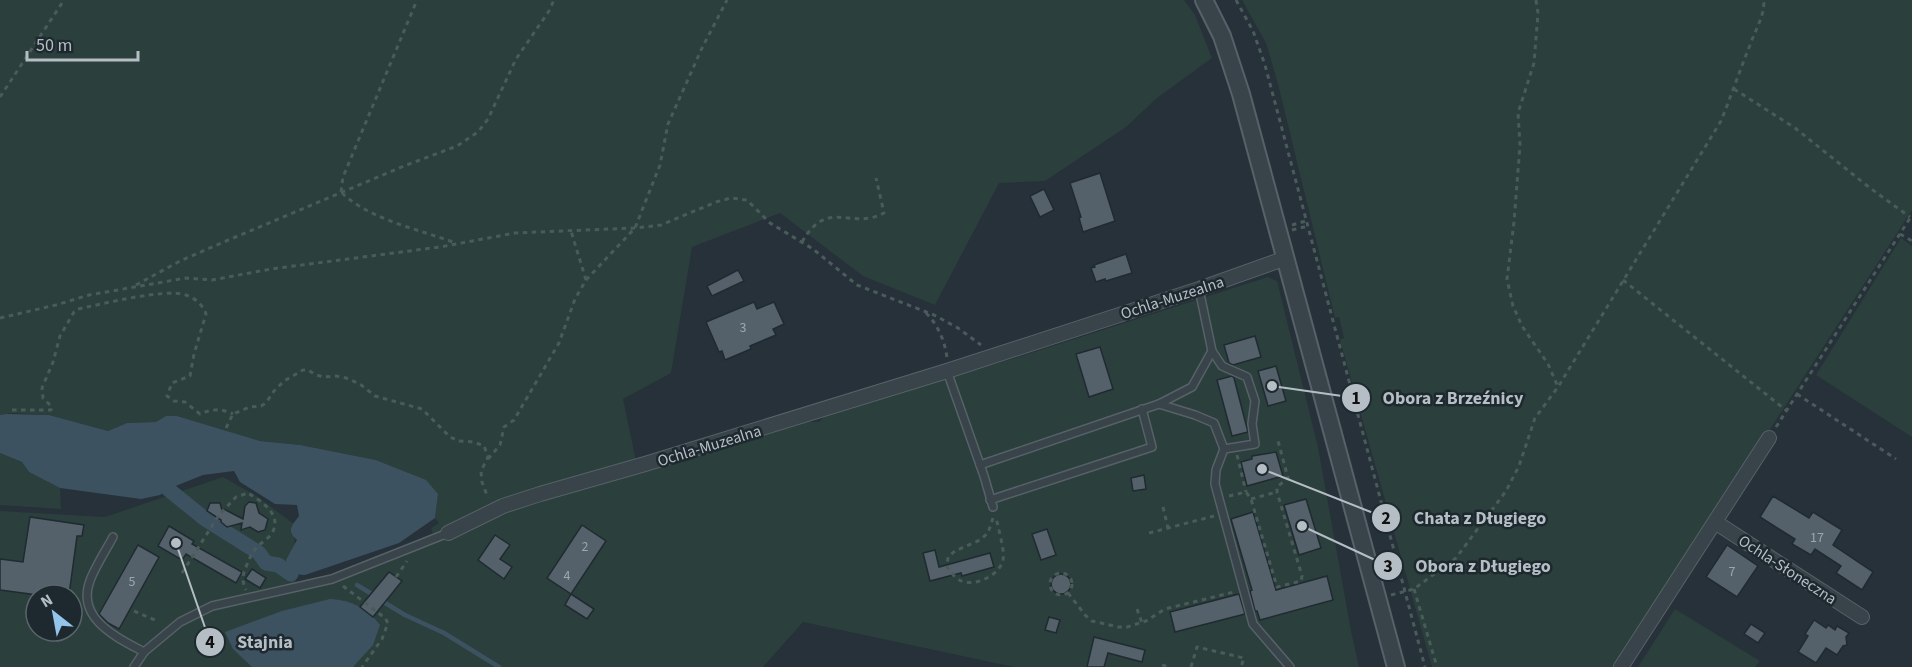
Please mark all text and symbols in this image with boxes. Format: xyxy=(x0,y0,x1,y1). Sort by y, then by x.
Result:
scale bar xyxy=(27,24,138,62)
text: 50 m xyxy=(36,33,72,58)
street label: Ochla-Muzealna xyxy=(1118,271,1227,325)
house number: 3 xyxy=(740,318,747,338)
callout: Obora z Brzeźnicy xyxy=(1341,380,1536,416)
text: 1 xyxy=(1351,386,1361,411)
text: Obora z Brzeźnicy xyxy=(1383,386,1524,411)
street label: Ochla-Muzealna xyxy=(655,420,764,472)
callout: Chata z Długiego xyxy=(1371,500,1558,536)
text: 2 xyxy=(1381,506,1391,531)
text: Chata z Długiego xyxy=(1414,506,1546,531)
house number: 17 xyxy=(1810,528,1824,548)
street label: Ochla-Słoneczna xyxy=(1734,530,1841,610)
house number: 2 xyxy=(582,537,589,557)
callout: Obora z Długiego xyxy=(1373,548,1562,584)
text: 3 xyxy=(1383,554,1393,579)
text: Obora z Długiego xyxy=(1415,554,1551,579)
house number: 7 xyxy=(1729,562,1736,582)
house number: 4 xyxy=(564,566,571,586)
house number: 5 xyxy=(129,572,136,592)
north arrow xyxy=(24,583,84,643)
text: N xyxy=(37,589,57,613)
callout: Stajnia xyxy=(195,624,304,660)
text: 4 xyxy=(205,630,215,655)
text: Stajnia xyxy=(237,630,293,655)

